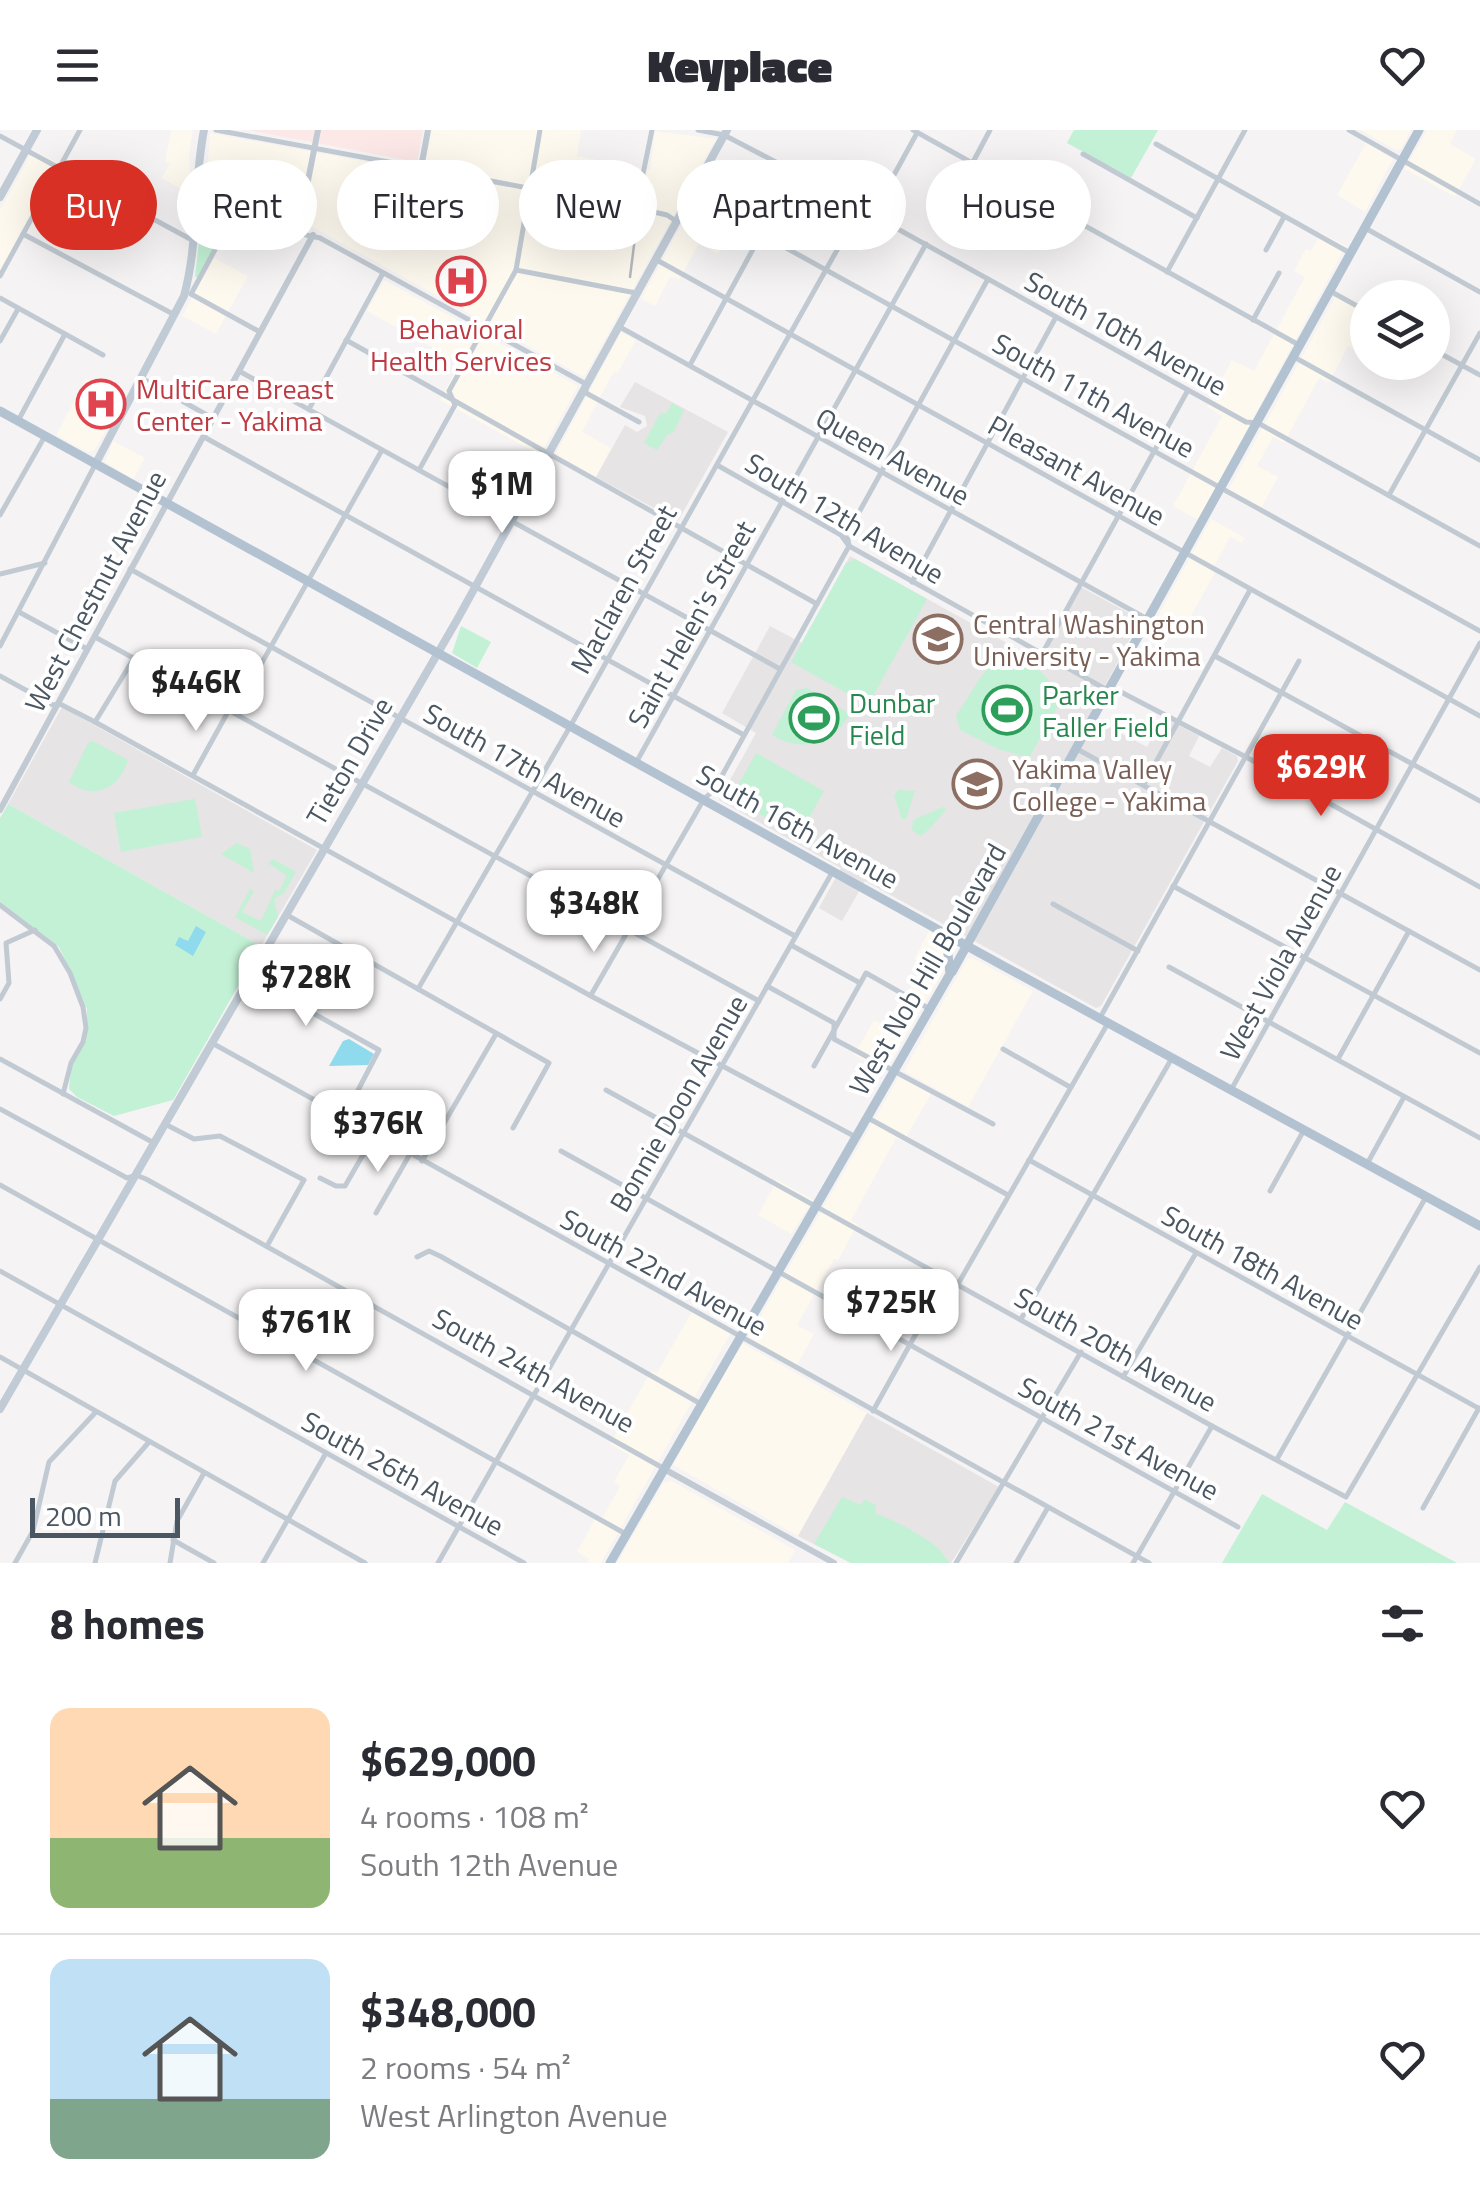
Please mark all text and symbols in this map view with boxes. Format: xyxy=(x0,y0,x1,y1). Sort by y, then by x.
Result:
text: Keyplace xyxy=(648,31,832,99)
icon: menu xyxy=(50,38,105,93)
icon: heart xyxy=(1375,38,1430,93)
chip: Buy xyxy=(30,160,157,250)
chip: Rent xyxy=(177,160,317,250)
chip: Filters xyxy=(337,160,499,250)
chip: New xyxy=(519,160,657,250)
chip: Apartment xyxy=(677,160,906,250)
chip: House xyxy=(926,160,1091,250)
hospital icon: Behavioral Health Services xyxy=(435,255,487,307)
street label: South 10th Avenue xyxy=(1017,259,1235,407)
map controls xyxy=(1350,280,1450,380)
button: layers xyxy=(1350,280,1450,380)
place label: Behavioral Health Services xyxy=(370,307,552,382)
street label: South 11th Avenue xyxy=(985,321,1203,469)
place label: MultiCare Breast Center - Yakima xyxy=(136,367,334,442)
hospital icon: MultiCare Breast Center - Yakima xyxy=(75,378,127,430)
street label: Queen Avenue xyxy=(808,396,978,516)
street label: Pleasant Avenue xyxy=(981,403,1173,537)
street label: South 12th Avenue xyxy=(737,441,953,595)
pin: $1M xyxy=(454,451,550,536)
text: $1M xyxy=(470,459,534,507)
street label: West Chestnut Avenue xyxy=(13,463,177,719)
street label: Maclaren Street xyxy=(559,497,687,681)
street label: Saint Helen's Street xyxy=(616,512,766,736)
place label: Central Washington University - Yakima xyxy=(973,602,1205,677)
school or university icon: Central Washington University - Yakima xyxy=(912,613,964,665)
pin: $446K xyxy=(126,649,266,734)
text: $446K xyxy=(151,657,241,705)
place label: Parker Faller Field xyxy=(1042,673,1169,748)
place label: Dunbar Field xyxy=(849,681,936,756)
sports icon: Parker Faller Field xyxy=(981,684,1033,736)
street label: Tieton Drive xyxy=(295,689,403,833)
street label: South 17th Avenue xyxy=(416,691,634,839)
sports icon: Dunbar Field xyxy=(788,692,840,744)
pin: $629K xyxy=(1251,734,1391,819)
text: $629K xyxy=(1276,742,1366,790)
place label: Yakima Valley College - Yakima xyxy=(1012,747,1206,822)
street label: South 16th Avenue xyxy=(689,752,907,900)
school or university icon: Yakima Valley College - Yakima xyxy=(951,758,1003,810)
street label: West Nob Hill Boulevard xyxy=(837,835,1017,1103)
street label: West Viola Avenue xyxy=(1208,856,1352,1068)
pin: $348K xyxy=(524,870,664,955)
text: $348K xyxy=(549,878,639,926)
pin: $728K xyxy=(236,944,376,1029)
text: $728K xyxy=(261,952,351,1000)
street label: Bonnie Doon Avenue xyxy=(598,986,758,1220)
pin: $376K xyxy=(308,1090,448,1175)
text: $376K xyxy=(333,1098,423,1146)
street label: South 18th Avenue xyxy=(1154,1193,1372,1341)
street label: South 22nd Avenue xyxy=(553,1197,775,1347)
pin: $725K xyxy=(821,1269,961,1354)
street label: South 20th Avenue xyxy=(1007,1275,1225,1423)
text: $725K xyxy=(846,1277,936,1325)
pin: $761K xyxy=(236,1289,376,1374)
street label: South 24th Avenue xyxy=(425,1296,643,1444)
text: $761K xyxy=(261,1297,351,1345)
street label: South 21st Avenue xyxy=(1011,1365,1227,1511)
street label: South 26th Avenue xyxy=(294,1399,512,1547)
scale bar xyxy=(30,1493,180,1538)
text: 200 m xyxy=(45,1494,122,1537)
text: 8 homes xyxy=(50,1591,205,1655)
icon: filters xyxy=(1375,1596,1430,1651)
text: $629,000 xyxy=(360,1728,536,1792)
icon: home xyxy=(130,1748,250,1868)
icon: heart xyxy=(1375,1781,1430,1836)
text: 4 rooms · 108 m² xyxy=(360,1792,589,1840)
text: South 12th Avenue xyxy=(360,1840,618,1888)
text: $348,000 xyxy=(360,1979,536,2043)
icon: home xyxy=(130,1999,250,2119)
icon: heart xyxy=(1375,2032,1430,2087)
text: 2 rooms · 54 m² xyxy=(360,2043,571,2091)
text: West Arlington Avenue xyxy=(360,2091,668,2139)

